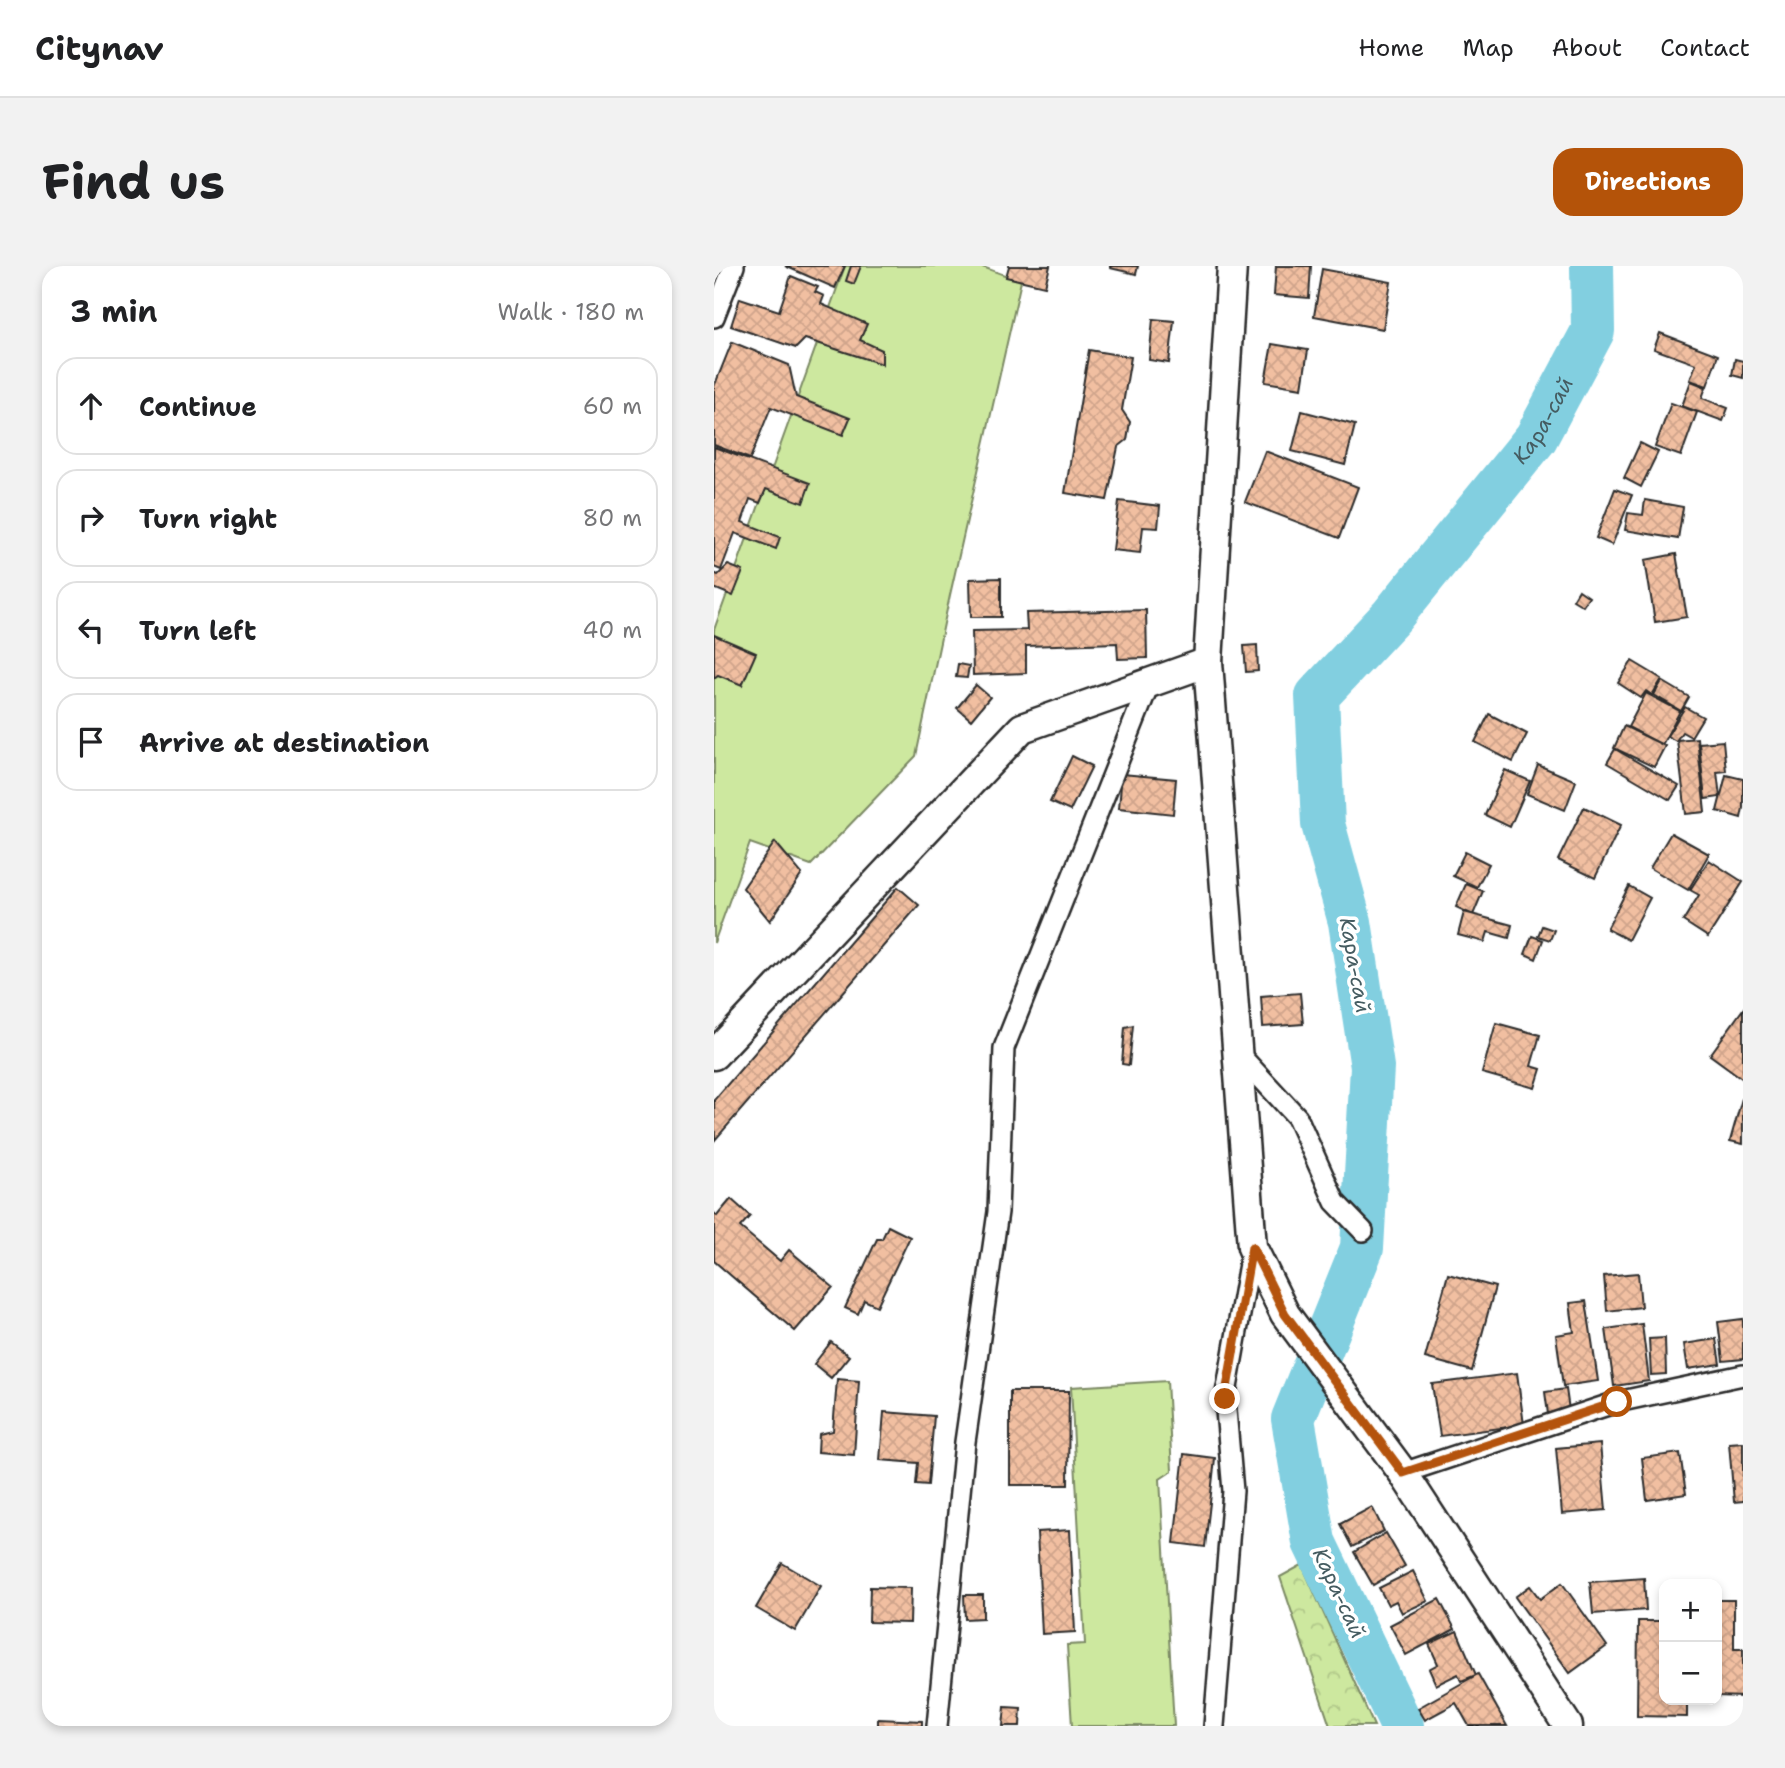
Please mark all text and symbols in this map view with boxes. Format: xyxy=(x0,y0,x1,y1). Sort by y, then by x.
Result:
text: Citynav xyxy=(35,26,164,71)
text: Home xyxy=(1358,32,1424,64)
text: Map xyxy=(1462,32,1514,64)
text: About xyxy=(1552,32,1622,64)
text: Contact xyxy=(1660,32,1750,64)
button: Directions xyxy=(1553,148,1743,216)
text: Find us xyxy=(42,149,225,215)
text: 3 min xyxy=(70,291,157,332)
text: Walk · 180 m xyxy=(498,297,644,327)
water label: Кара-сай xyxy=(1506,372,1580,470)
icon: ahead xyxy=(72,387,110,425)
text: Continue xyxy=(139,389,257,424)
text: 60 m xyxy=(583,391,642,421)
icon: right xyxy=(72,499,110,537)
text: Turn right xyxy=(139,501,277,536)
text: 80 m xyxy=(583,503,642,533)
icon: left xyxy=(72,611,110,649)
text: Turn left xyxy=(139,613,256,648)
text: 40 m xyxy=(582,615,642,645)
icon: arrive xyxy=(72,723,110,761)
text: Arrive at destination xyxy=(139,725,429,760)
water label: Кара-сай xyxy=(1333,915,1377,1015)
route end xyxy=(1209,1383,1240,1414)
route start xyxy=(1601,1386,1632,1417)
water label: Кара-сай xyxy=(1306,1543,1372,1643)
map controls xyxy=(1659,1579,1722,1705)
button: + xyxy=(1659,1579,1722,1642)
button: − xyxy=(1659,1642,1722,1705)

